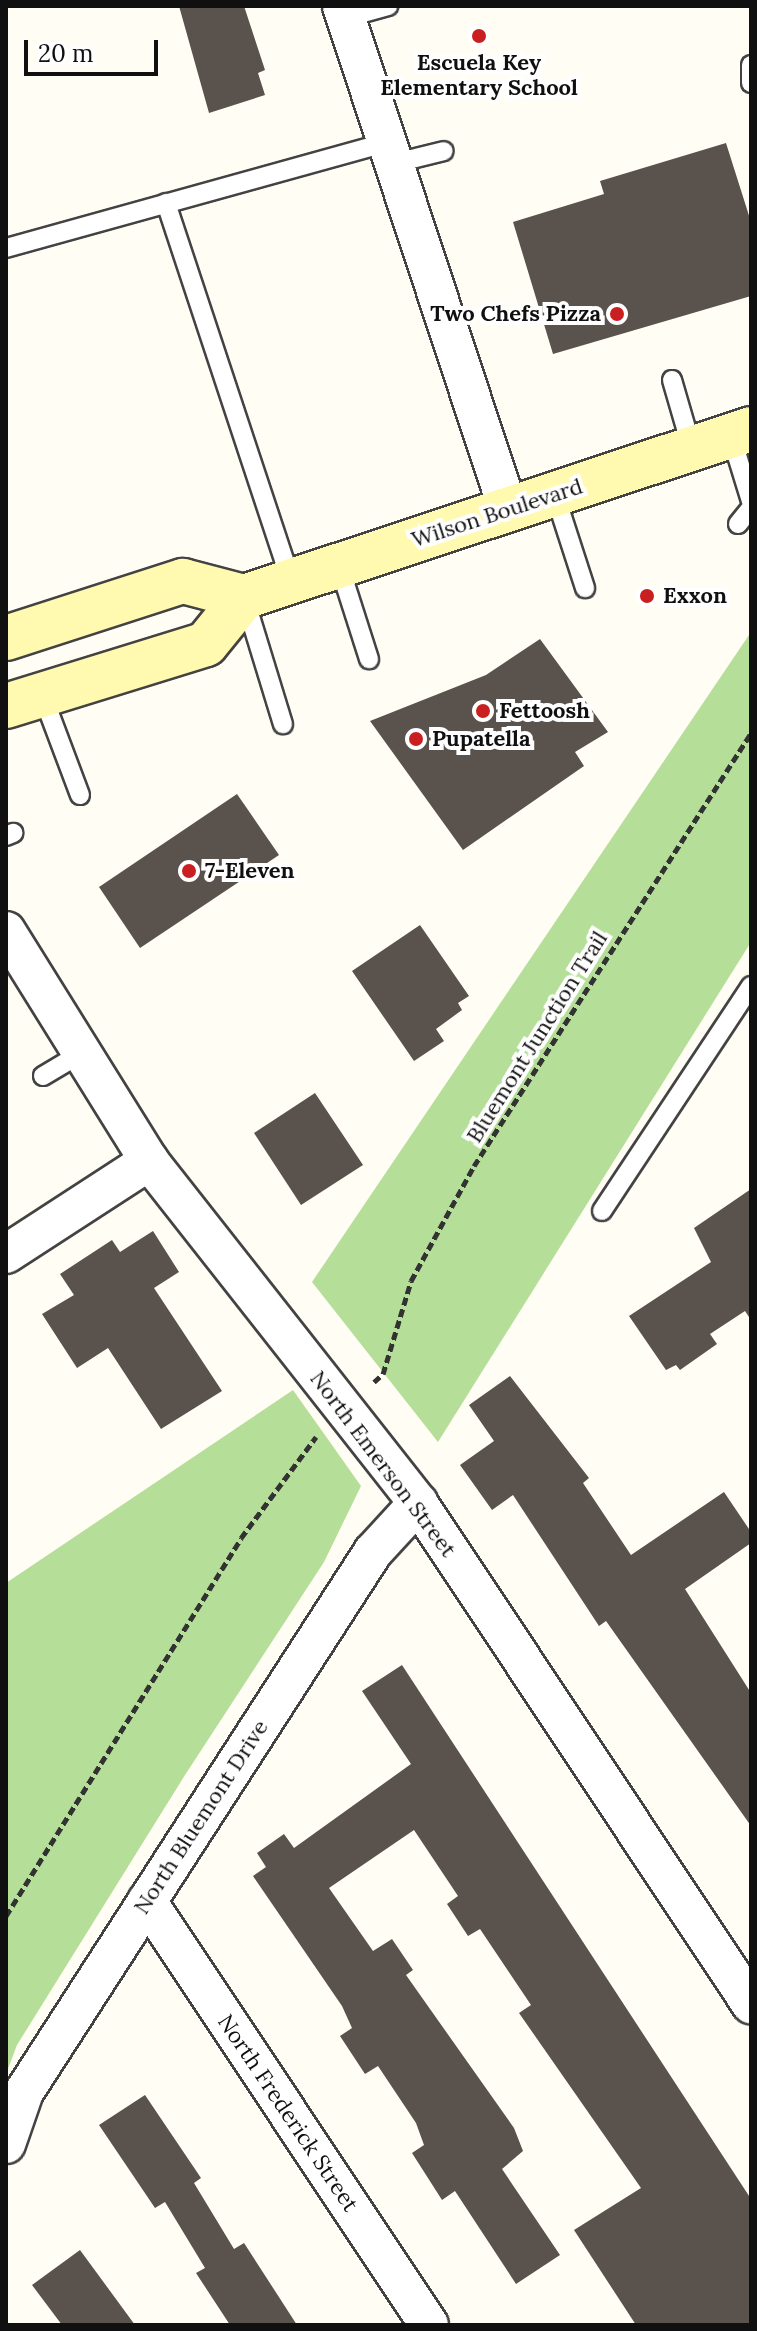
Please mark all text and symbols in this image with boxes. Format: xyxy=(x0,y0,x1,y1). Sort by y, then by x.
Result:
scale bar xyxy=(28,24,162,74)
marker: Escuela Key Elementary School xyxy=(470,27,488,45)
text: 20 m xyxy=(38,38,94,69)
place label: Escuela Key Elementary School xyxy=(380,49,578,100)
place label: Two Chefs Pizza xyxy=(430,301,601,327)
marker: Two Chefs Pizza xyxy=(608,305,626,323)
street label: Wilson Boulevard xyxy=(408,473,586,553)
place label: Exxon xyxy=(663,583,727,609)
marker: Exxon xyxy=(638,587,656,605)
place label: Fettoosh xyxy=(499,698,590,724)
marker: Fettoosh xyxy=(474,702,492,720)
place label: Pupatella xyxy=(432,726,530,752)
marker: Pupatella xyxy=(407,730,425,748)
place label: 7-Eleven xyxy=(205,858,295,884)
marker: 7-Eleven xyxy=(180,862,198,880)
street label: Bluemont Junction Trail xyxy=(461,926,613,1148)
street label: North Emerson Street xyxy=(304,1366,462,1562)
street label: North Bluemont Drive xyxy=(128,1715,274,1919)
street label: North Frederick Street xyxy=(212,2009,364,2217)

